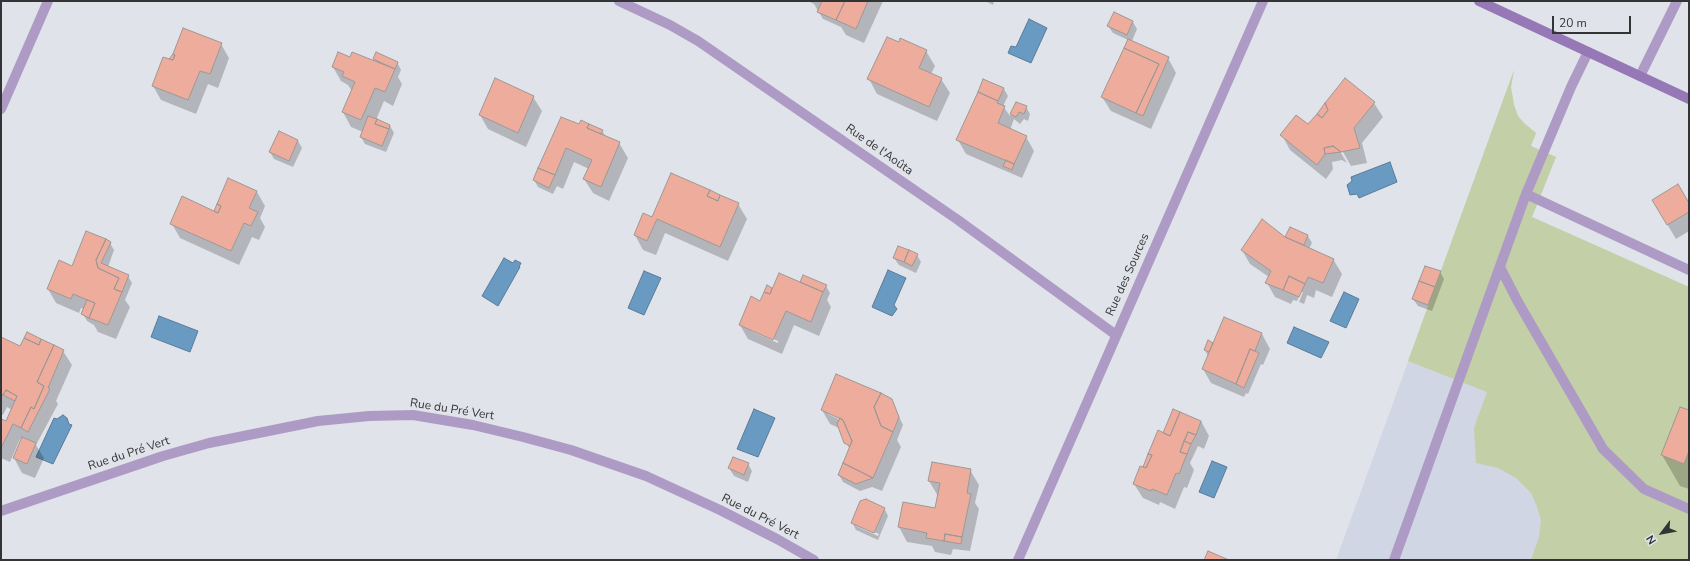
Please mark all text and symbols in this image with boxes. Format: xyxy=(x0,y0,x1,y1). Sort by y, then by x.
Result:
scale bar xyxy=(1554,8,1633,34)
text: 20 m xyxy=(1559,15,1587,31)
street label: Rue de l'Aoûta xyxy=(842,121,916,179)
street label: Rue des Sources xyxy=(1103,231,1153,319)
street label: Rue du Pré Vert xyxy=(409,396,495,424)
street label: Rue du Pré Vert xyxy=(86,434,172,474)
street label: Rue du Pré Vert xyxy=(719,491,801,543)
north arrow xyxy=(1642,513,1682,553)
text: N xyxy=(1643,532,1660,547)

